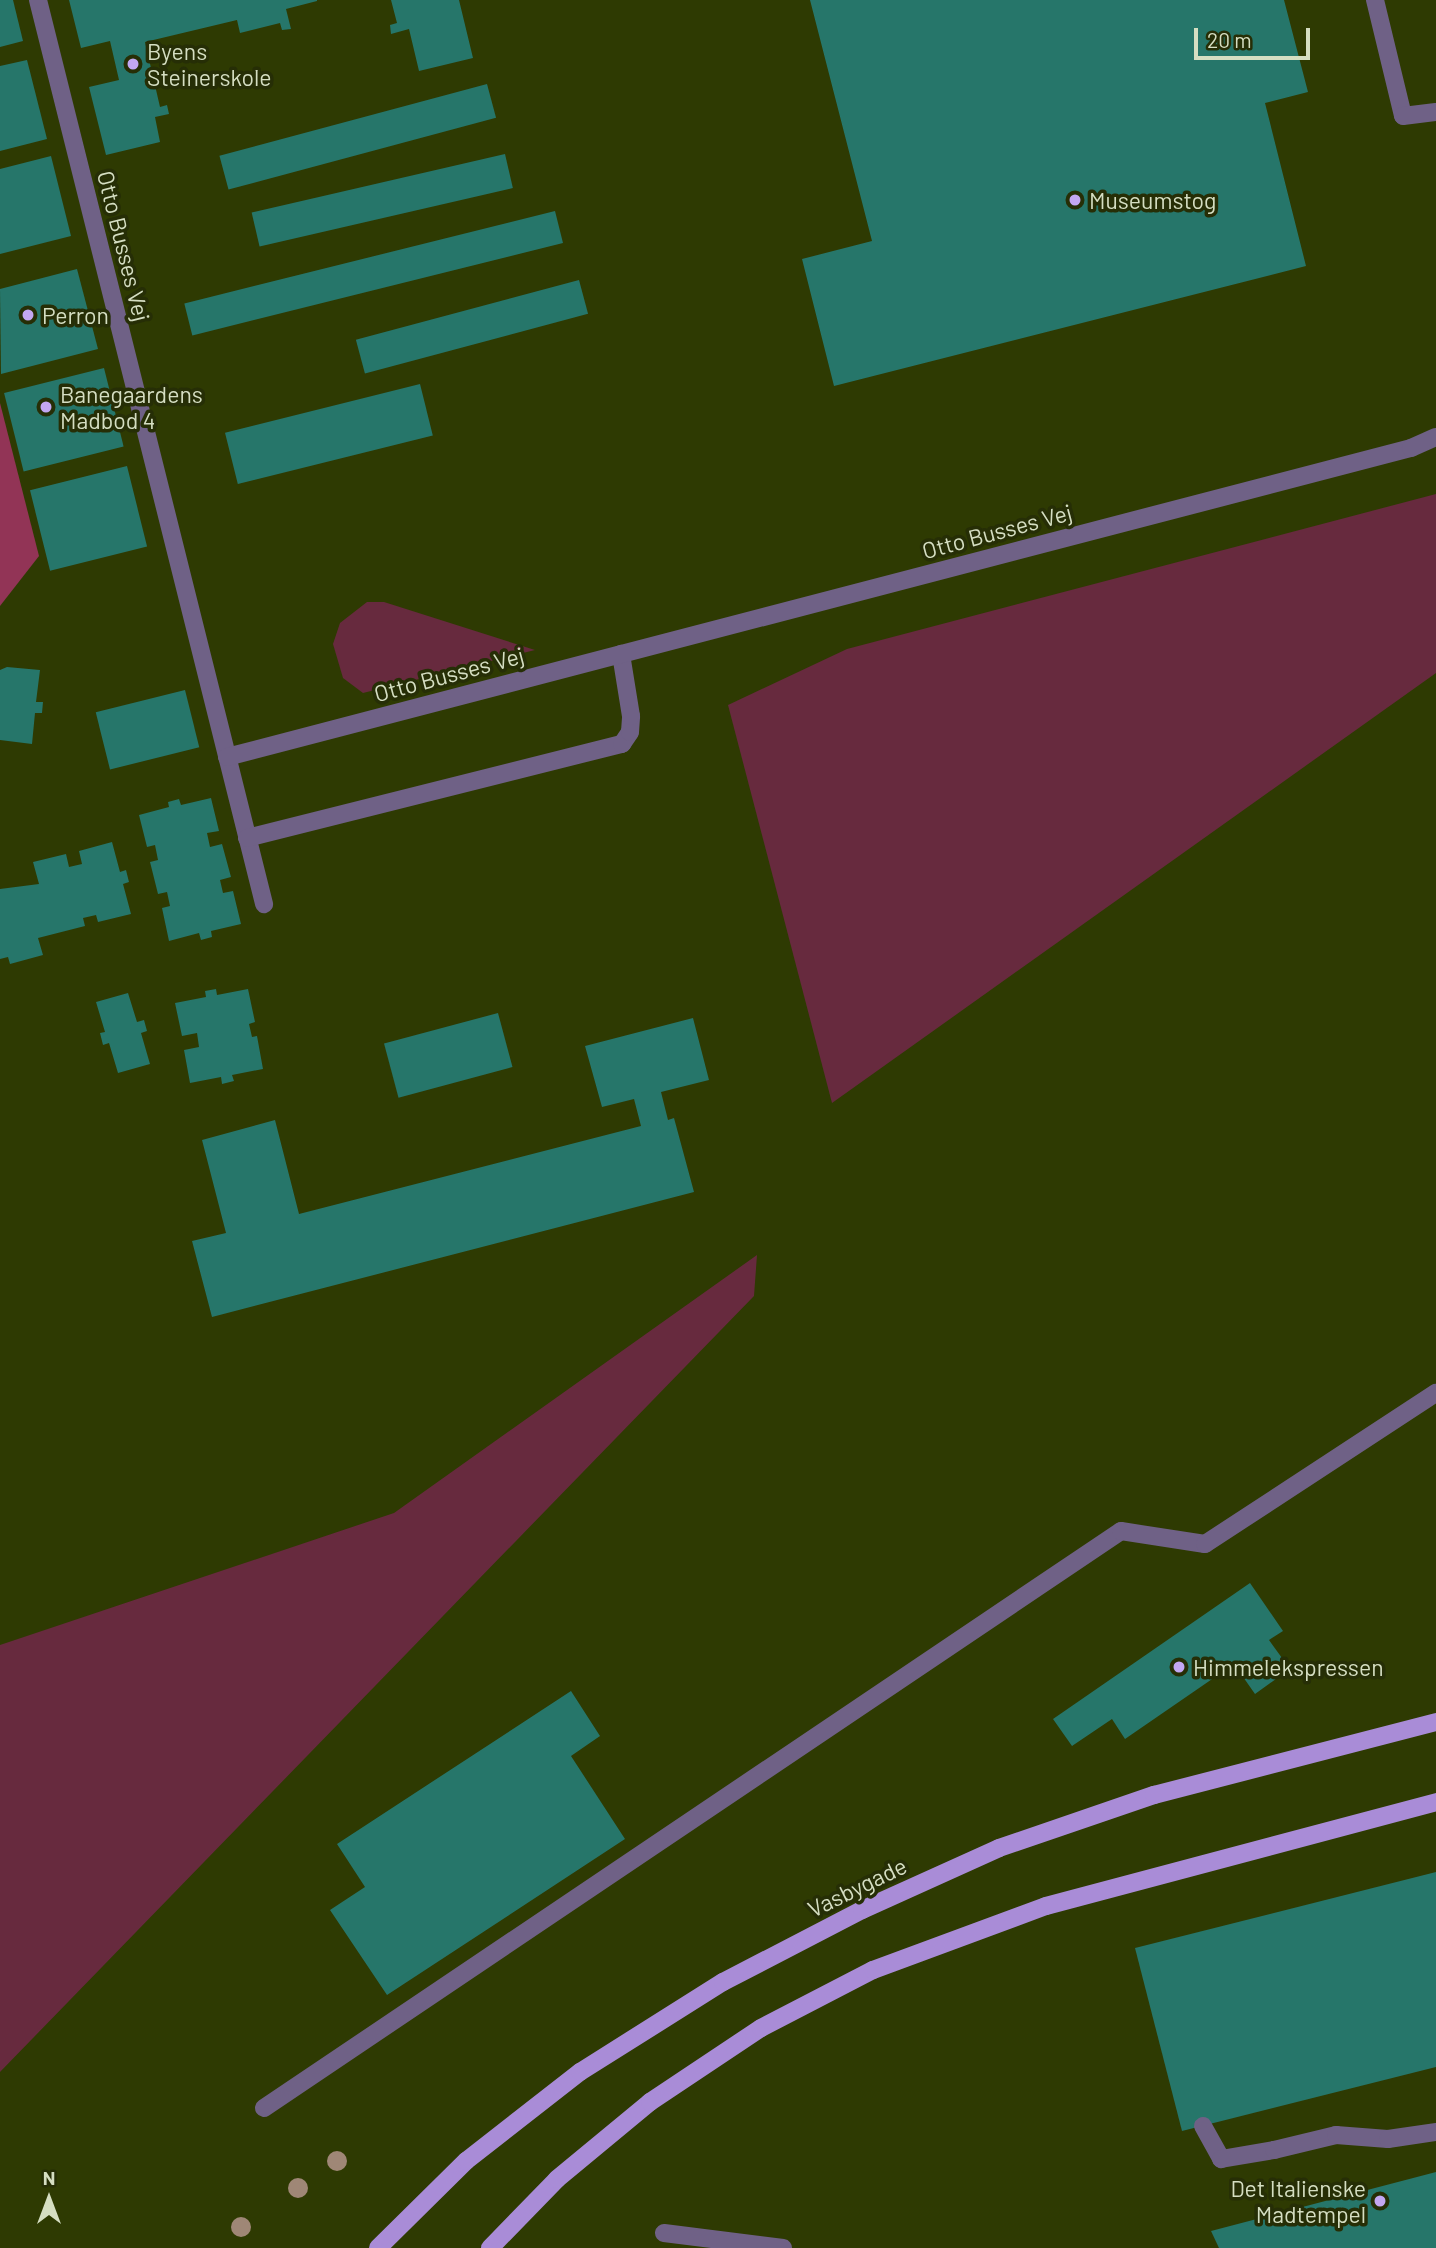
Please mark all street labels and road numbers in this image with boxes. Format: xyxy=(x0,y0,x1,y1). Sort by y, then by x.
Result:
street label: Otto Busses Vej xyxy=(92,168,156,324)
street label: Otto Busses Vej xyxy=(919,498,1075,564)
street label: Otto Busses Vej xyxy=(371,641,527,707)
street label: Vasbygade xyxy=(803,1851,911,1923)

